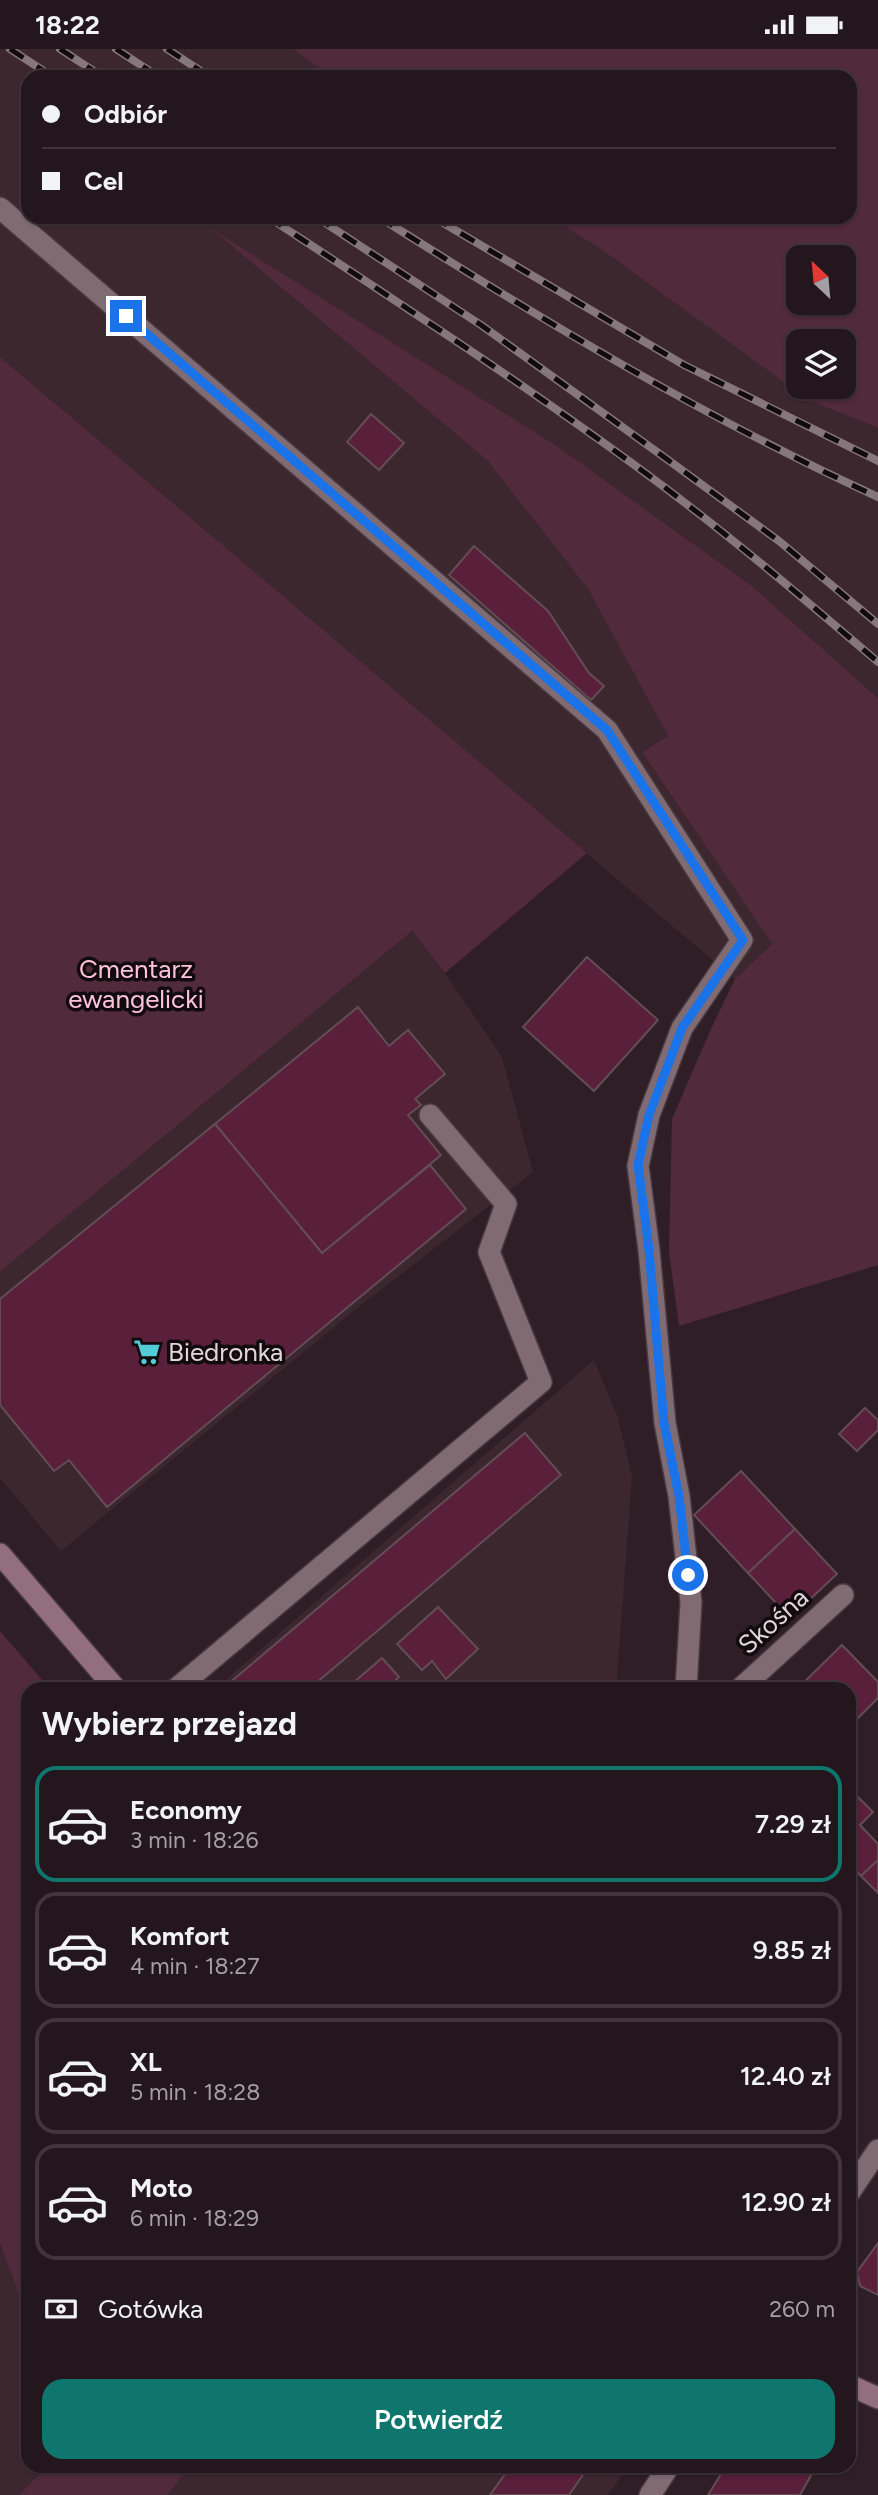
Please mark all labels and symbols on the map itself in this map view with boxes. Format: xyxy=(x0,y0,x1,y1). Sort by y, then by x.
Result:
north arrow xyxy=(786,245,856,315)
route end xyxy=(110,300,142,332)
park label: Cmentarz ewangelicki xyxy=(68,953,204,1015)
place label: Biedronka xyxy=(168,1336,283,1368)
supermarket icon: Biedronka xyxy=(132,1337,162,1367)
route start xyxy=(672,1559,704,1591)
street label: Skośna xyxy=(731,1581,815,1661)

